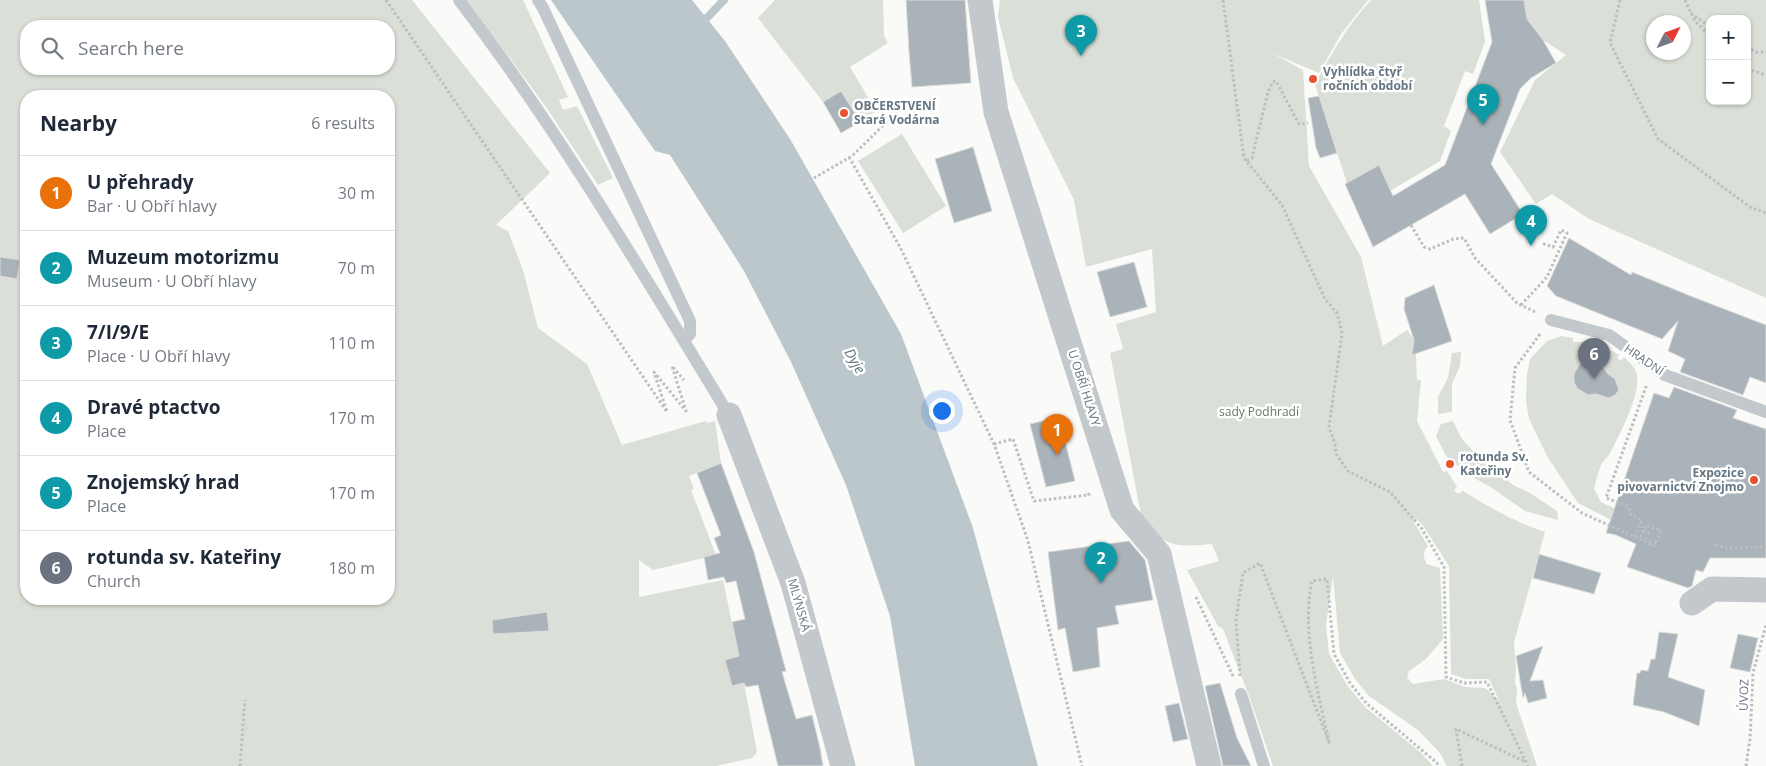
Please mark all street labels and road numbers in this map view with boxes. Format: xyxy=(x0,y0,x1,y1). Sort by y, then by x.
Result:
street label: HRADNÍ xyxy=(1621,340,1668,380)
street label: U OBŘÍ HLAVY xyxy=(1064,347,1105,428)
street label: MLÝNSKÁ xyxy=(784,576,815,634)
street label: ÚVOZ xyxy=(1734,679,1753,711)

